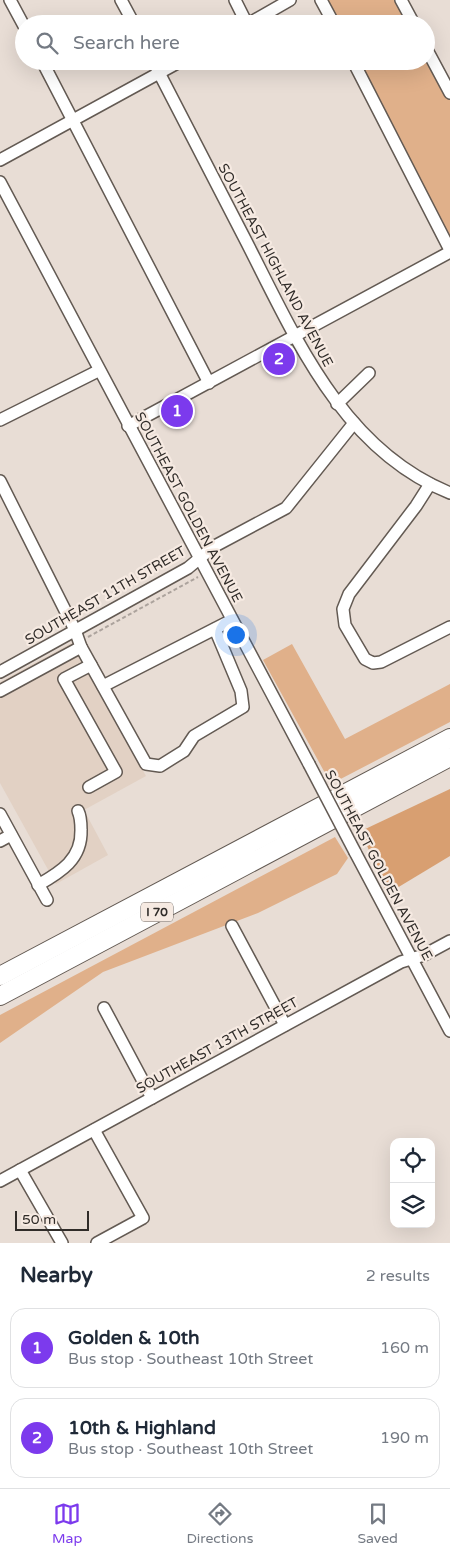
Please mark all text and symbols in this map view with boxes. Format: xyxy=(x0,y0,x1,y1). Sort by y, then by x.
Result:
search box xyxy=(15,15,435,70)
icon: search xyxy=(33,29,61,57)
text: Search here xyxy=(73,32,180,54)
street label: SOUTHEAST HIGHLAND AVENUE xyxy=(215,161,337,370)
pin: 2 xyxy=(263,340,295,378)
pin: 1 xyxy=(161,392,193,430)
street label: SOUTHEAST GOLDEN AVENUE xyxy=(131,409,246,605)
street label: SOUTHEAST 11TH STREET xyxy=(22,542,189,648)
your location xyxy=(223,622,249,648)
street label: SOUTHEAST GOLDEN AVENUE xyxy=(321,767,436,963)
road number: I 70 xyxy=(141,902,173,922)
street label: SOUTHEAST 13TH STREET xyxy=(133,993,302,1097)
map controls xyxy=(390,1138,435,1228)
button: locate xyxy=(390,1138,435,1183)
button: layers xyxy=(390,1183,435,1228)
scale bar xyxy=(15,1208,89,1231)
text: 50 m xyxy=(22,1211,56,1228)
text: Nearby xyxy=(20,1263,93,1288)
text: 2 results xyxy=(366,1266,430,1286)
text: Golden & 10th xyxy=(68,1327,199,1349)
text: 1 xyxy=(32,1338,42,1358)
text: 160 m xyxy=(380,1338,429,1358)
text: Bus stop · Southeast 10th Street xyxy=(68,1349,313,1369)
text: 10th & Highland xyxy=(68,1417,216,1439)
text: 2 xyxy=(32,1428,42,1448)
text: 190 m xyxy=(380,1428,429,1448)
text: Bus stop · Southeast 10th Street xyxy=(68,1439,313,1459)
tab: Map xyxy=(52,1500,82,1547)
tab: Directions xyxy=(186,1500,253,1547)
tab: Saved xyxy=(357,1500,398,1547)

